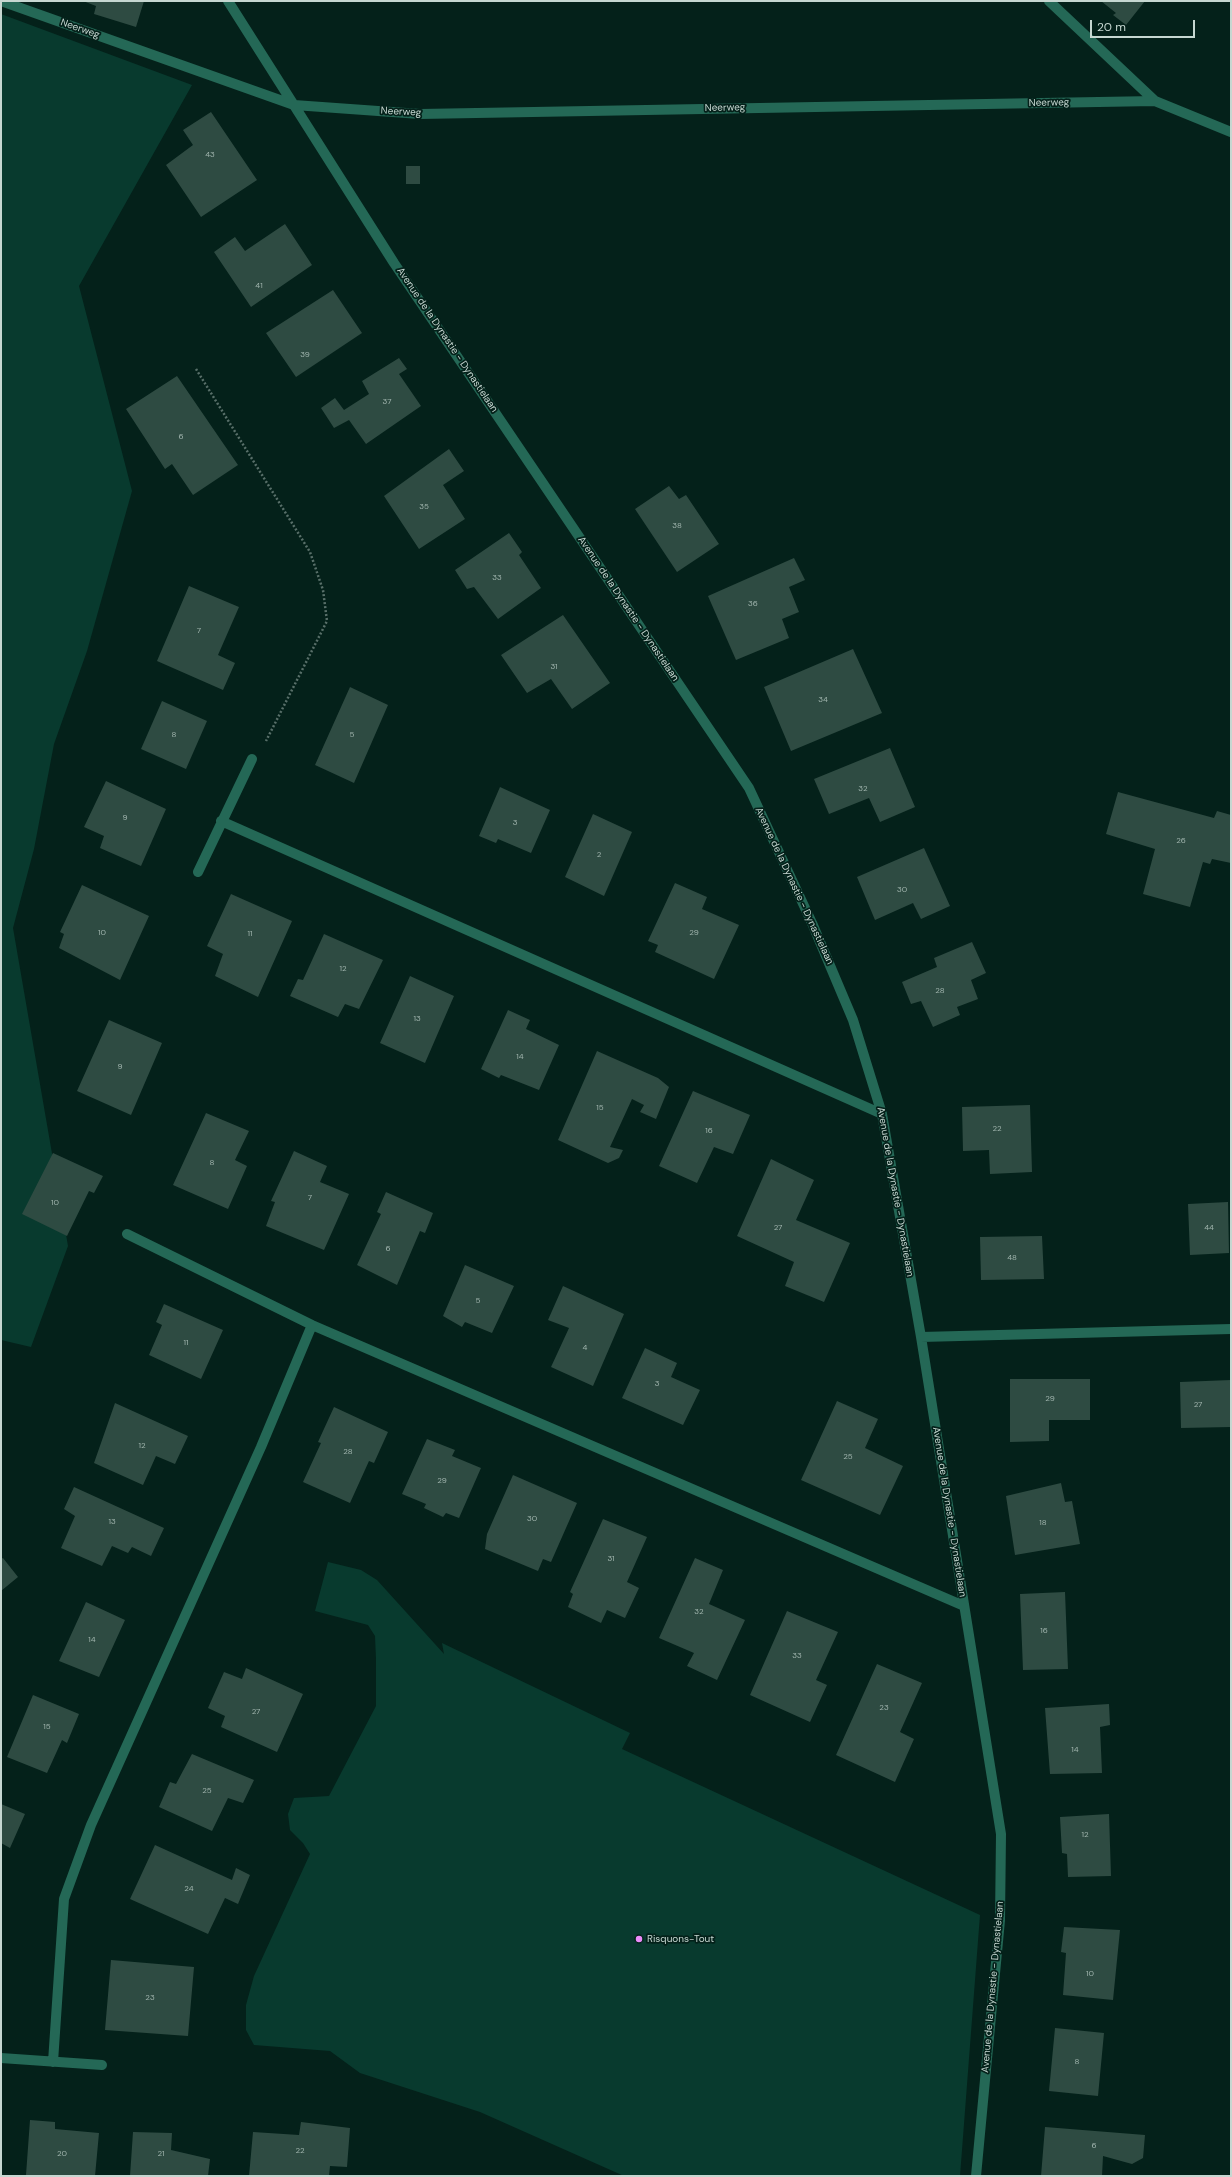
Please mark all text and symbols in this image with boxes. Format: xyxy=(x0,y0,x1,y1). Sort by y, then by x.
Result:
scale bar xyxy=(1092,12,1197,38)
street label: Neerweg xyxy=(59,17,101,41)
text: 20 m xyxy=(1097,19,1126,35)
street label: Neerweg xyxy=(1029,97,1069,109)
street label: Neerweg xyxy=(705,102,745,114)
street label: Neerweg xyxy=(380,105,422,119)
house number: 43 xyxy=(205,150,215,160)
street label: Avenue de la Dynastie - Dynastielaan xyxy=(394,265,500,415)
house number: 41 xyxy=(255,281,263,291)
house number: 39 xyxy=(300,350,310,360)
house number: 37 xyxy=(383,397,391,407)
house number: 6 xyxy=(178,432,184,442)
house number: 35 xyxy=(419,502,429,512)
house number: 38 xyxy=(672,521,682,531)
street label: Avenue de la Dynastie - Dynastielaan xyxy=(575,534,681,684)
house number: 33 xyxy=(492,573,502,583)
house number: 36 xyxy=(748,599,758,609)
house number: 7 xyxy=(197,626,201,636)
house number: 31 xyxy=(550,662,558,672)
house number: 34 xyxy=(818,695,828,705)
house number: 8 xyxy=(172,730,176,740)
house number: 5 xyxy=(350,730,354,740)
house number: 32 xyxy=(858,784,868,794)
street label: Avenue de la Dynastie - Dynastielaan xyxy=(752,806,836,966)
house number: 9 xyxy=(122,813,128,823)
house number: 3 xyxy=(513,818,517,828)
house number: 26 xyxy=(1176,836,1186,846)
house number: 2 xyxy=(597,850,601,860)
house number: 30 xyxy=(897,885,907,895)
house number: 10 xyxy=(98,928,106,938)
house number: 29 xyxy=(689,928,699,938)
house number: 11 xyxy=(248,929,252,939)
house number: 12 xyxy=(339,964,347,974)
house number: 28 xyxy=(935,986,945,996)
house number: 13 xyxy=(413,1014,421,1024)
house number: 14 xyxy=(516,1052,524,1062)
house number: 9 xyxy=(117,1062,123,1072)
house number: 15 xyxy=(596,1103,604,1113)
street label: Avenue de la Dynastie - Dynastielaan xyxy=(874,1106,916,1278)
house number: 22 xyxy=(992,1124,1002,1134)
house number: 16 xyxy=(705,1126,713,1136)
house number: 8 xyxy=(210,1158,214,1168)
house number: 7 xyxy=(308,1193,312,1203)
house number: 10 xyxy=(51,1198,59,1208)
house number: 27 xyxy=(774,1223,782,1233)
house number: 44 xyxy=(1204,1223,1214,1233)
house number: 6 xyxy=(385,1244,391,1254)
house number: 48 xyxy=(1007,1253,1017,1263)
house number: 5 xyxy=(476,1296,480,1306)
house number: 11 xyxy=(184,1338,188,1348)
house number: 4 xyxy=(583,1343,587,1353)
house number: 3 xyxy=(655,1379,659,1389)
house number: 29 xyxy=(1045,1394,1055,1404)
house number: 27 xyxy=(1194,1400,1202,1410)
street label: Avenue de la Dynastie - Dynastielaan xyxy=(930,1426,968,1598)
house number: 12 xyxy=(138,1441,146,1451)
house number: 28 xyxy=(343,1447,353,1457)
house number: 25 xyxy=(843,1452,853,1462)
house number: 29 xyxy=(437,1476,447,1486)
house number: 30 xyxy=(527,1514,537,1524)
house number: 13 xyxy=(108,1517,116,1527)
house number: 18 xyxy=(1039,1518,1047,1528)
house number: 31 xyxy=(607,1554,615,1564)
house number: 32 xyxy=(694,1607,704,1617)
house number: 16 xyxy=(1040,1626,1048,1636)
house number: 14 xyxy=(88,1635,96,1645)
house number: 33 xyxy=(792,1651,802,1661)
house number: 23 xyxy=(879,1703,889,1713)
house number: 27 xyxy=(252,1707,260,1717)
house number: 15 xyxy=(43,1722,51,1732)
house number: 14 xyxy=(1071,1745,1079,1755)
house number: 25 xyxy=(202,1786,212,1796)
house number: 12 xyxy=(1081,1830,1089,1840)
house number: 24 xyxy=(184,1884,194,1894)
street label: Avenue de la Dynastie - Dynastielaan xyxy=(980,1901,1006,2073)
place label: Risquons-Tout xyxy=(647,1933,714,1945)
marker: Risquons-Tout xyxy=(634,1934,644,1944)
house number: 10 xyxy=(1086,1969,1094,1979)
house number: 23 xyxy=(145,1993,155,2003)
house number: 8 xyxy=(1075,2057,1079,2067)
house number: 6 xyxy=(1091,2141,1097,2151)
house number: 22 xyxy=(295,2146,305,2156)
house number: 20 xyxy=(57,2149,67,2159)
house number: 21 xyxy=(157,2149,165,2159)

